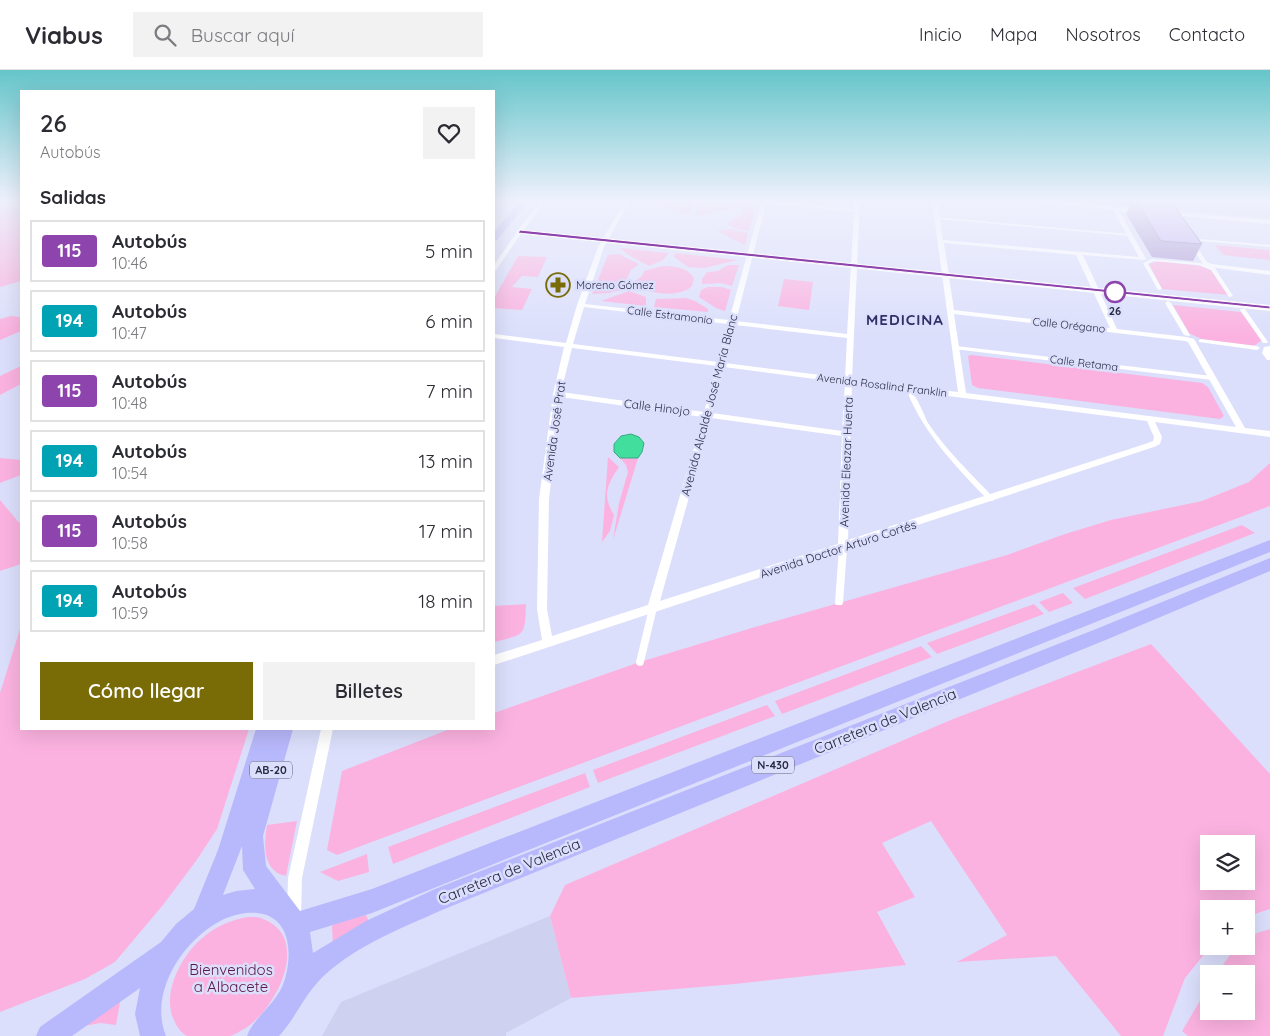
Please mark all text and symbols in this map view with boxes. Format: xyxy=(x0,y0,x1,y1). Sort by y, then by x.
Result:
search box xyxy=(133,12,483,57)
text: Viabus xyxy=(25,20,103,50)
icon: search xyxy=(151,21,179,49)
text: Buscar aquí xyxy=(191,23,295,47)
text: Inicio xyxy=(919,23,962,46)
text: Mapa xyxy=(990,23,1038,46)
text: Nosotros xyxy=(1066,23,1141,46)
text: Contacto xyxy=(1169,23,1245,46)
button: heart xyxy=(423,107,475,159)
text: 26 xyxy=(40,108,67,138)
text: Autobús xyxy=(40,142,101,162)
text: Salidas xyxy=(40,185,106,209)
text: Autobús xyxy=(112,229,187,253)
text: 115 xyxy=(57,239,82,262)
text: 5 min xyxy=(425,239,473,263)
text: 10:46 xyxy=(112,253,147,273)
pharmacy icon: Moreno Gómez xyxy=(545,272,571,298)
place label: Moreno Gómez xyxy=(576,278,654,292)
marker: 26 xyxy=(1104,281,1126,303)
text: Autobús xyxy=(112,299,187,323)
street label: Calle Estramonio xyxy=(626,303,714,327)
place label: 26 xyxy=(1109,304,1121,318)
text: 194 xyxy=(56,309,83,332)
text: 6 min xyxy=(425,309,473,333)
district label: MEDICINA xyxy=(866,310,944,329)
street label: Avenida Alcalde José María Blanc xyxy=(678,313,740,497)
street label: Calle Orégano xyxy=(1032,314,1106,336)
text: 10:47 xyxy=(112,323,147,343)
street label: Calle Retama xyxy=(1049,352,1119,374)
text: Autobús xyxy=(112,369,187,393)
street label: Avenida Rosalind Franklin xyxy=(816,370,948,400)
text: 115 xyxy=(57,379,82,402)
text: 7 min xyxy=(426,379,473,403)
street label: Avenida José Prat xyxy=(540,380,568,482)
text: 10:48 xyxy=(112,393,148,413)
street label: Calle Hinojo xyxy=(623,396,691,418)
street label: Avenida Eleazar Huerta xyxy=(836,397,856,527)
text: Autobús xyxy=(112,439,187,463)
text: 194 xyxy=(56,449,83,472)
text: 13 min xyxy=(418,449,473,473)
text: 10:54 xyxy=(112,463,148,483)
text: Autobús xyxy=(112,509,187,533)
street label: Avenida Doctor Arturo Cortés xyxy=(758,517,918,581)
text: 115 xyxy=(57,519,82,542)
text: 17 min xyxy=(419,519,473,543)
text: 10:58 xyxy=(112,533,148,553)
text: Autobús xyxy=(112,579,187,603)
text: 194 xyxy=(56,589,83,612)
text: 18 min xyxy=(418,589,473,613)
text: 10:59 xyxy=(112,603,148,623)
button: Cómo llegar xyxy=(40,662,253,720)
button: Billetes xyxy=(263,662,475,720)
street label: Carretera de Valencia xyxy=(811,684,959,758)
road number: N-430 xyxy=(752,756,794,774)
road number: AB-20 xyxy=(250,762,292,778)
street label: Carretera de Valencia xyxy=(435,834,583,908)
map controls xyxy=(1200,835,1255,1020)
button: layers xyxy=(1200,835,1255,890)
button: + xyxy=(1200,900,1255,955)
park label: Bienvenidos a Albacete xyxy=(189,960,273,996)
button: − xyxy=(1200,965,1255,1020)

